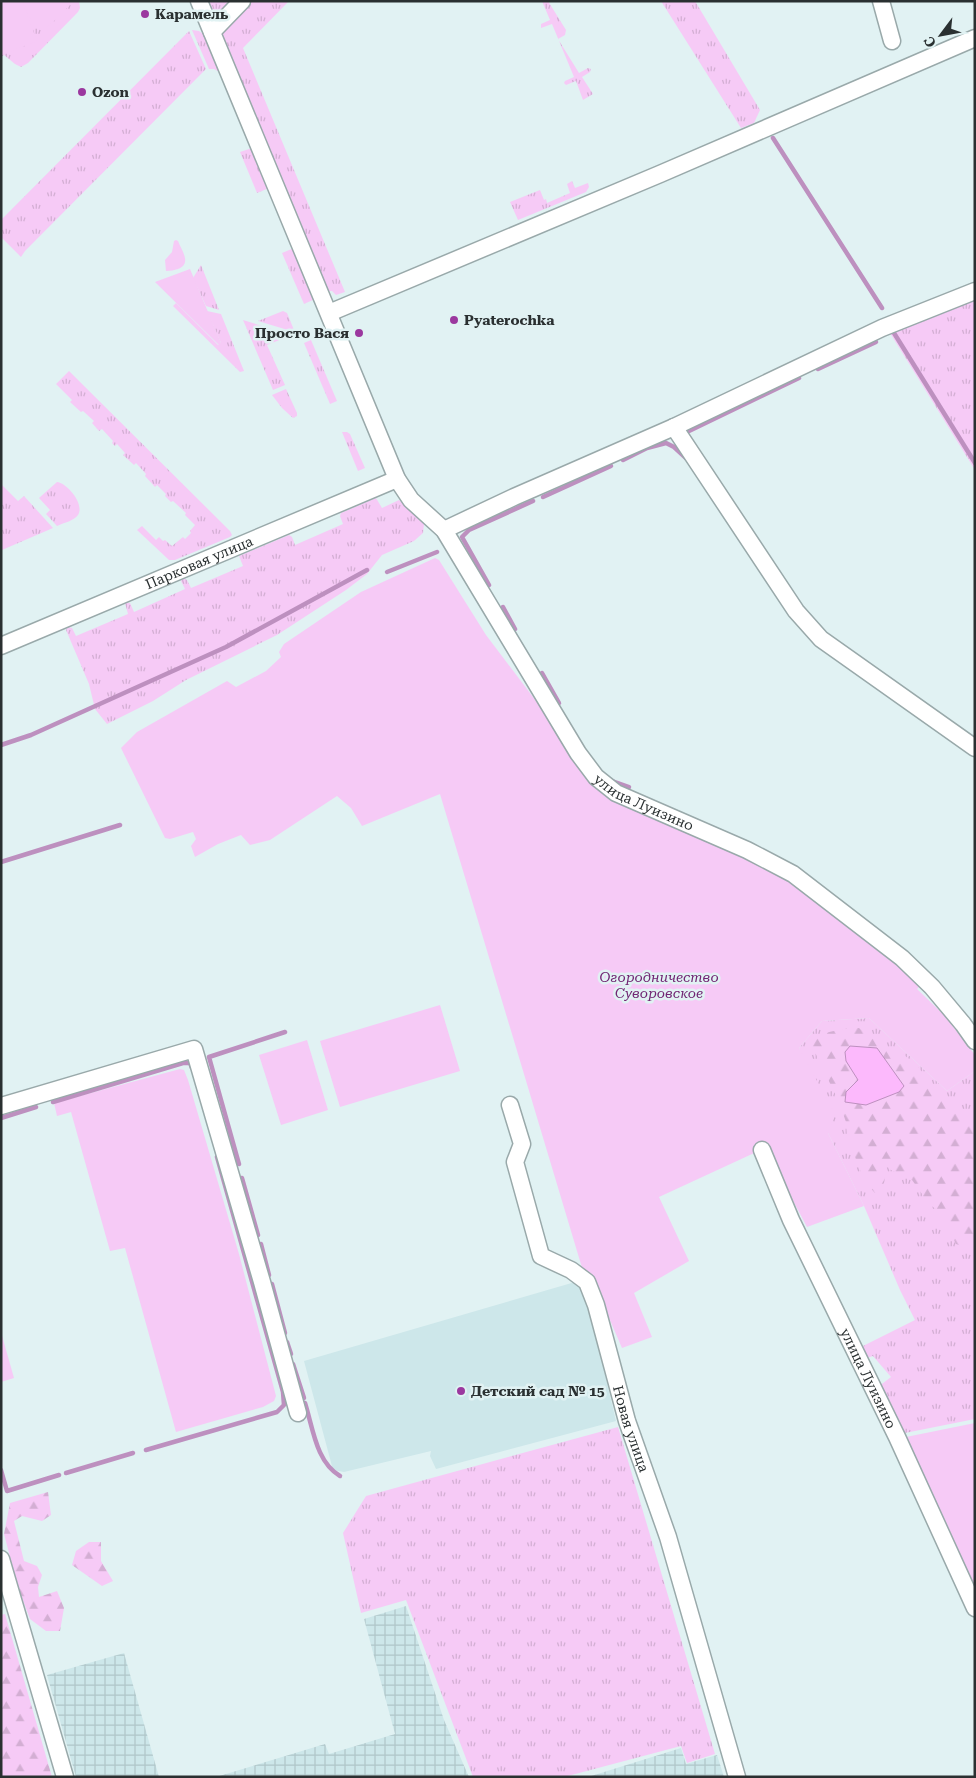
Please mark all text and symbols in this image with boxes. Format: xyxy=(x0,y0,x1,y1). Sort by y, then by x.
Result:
place label: Карамель xyxy=(155,6,229,22)
marker: Карамель xyxy=(139,8,151,20)
north arrow xyxy=(916,10,966,60)
text: С xyxy=(920,33,939,50)
place label: Ozon xyxy=(92,84,130,100)
marker: Ozon xyxy=(76,86,88,98)
place label: Pyaterochka xyxy=(464,312,555,328)
marker: Pyaterochka xyxy=(448,314,460,326)
place label: Просто Вася xyxy=(255,325,349,341)
marker: Просто Вася xyxy=(353,327,365,339)
street label: Парковая улица xyxy=(143,533,256,592)
street label: улица Луизино xyxy=(591,771,696,834)
park label: Огородничество Суворовское xyxy=(599,969,719,1001)
street label: улица Луизино xyxy=(837,1326,900,1431)
place label: Детский сад № 15 xyxy=(471,1383,605,1399)
street label: Новая улица xyxy=(610,1384,652,1474)
marker: Детский сад № 15 xyxy=(455,1385,467,1397)

